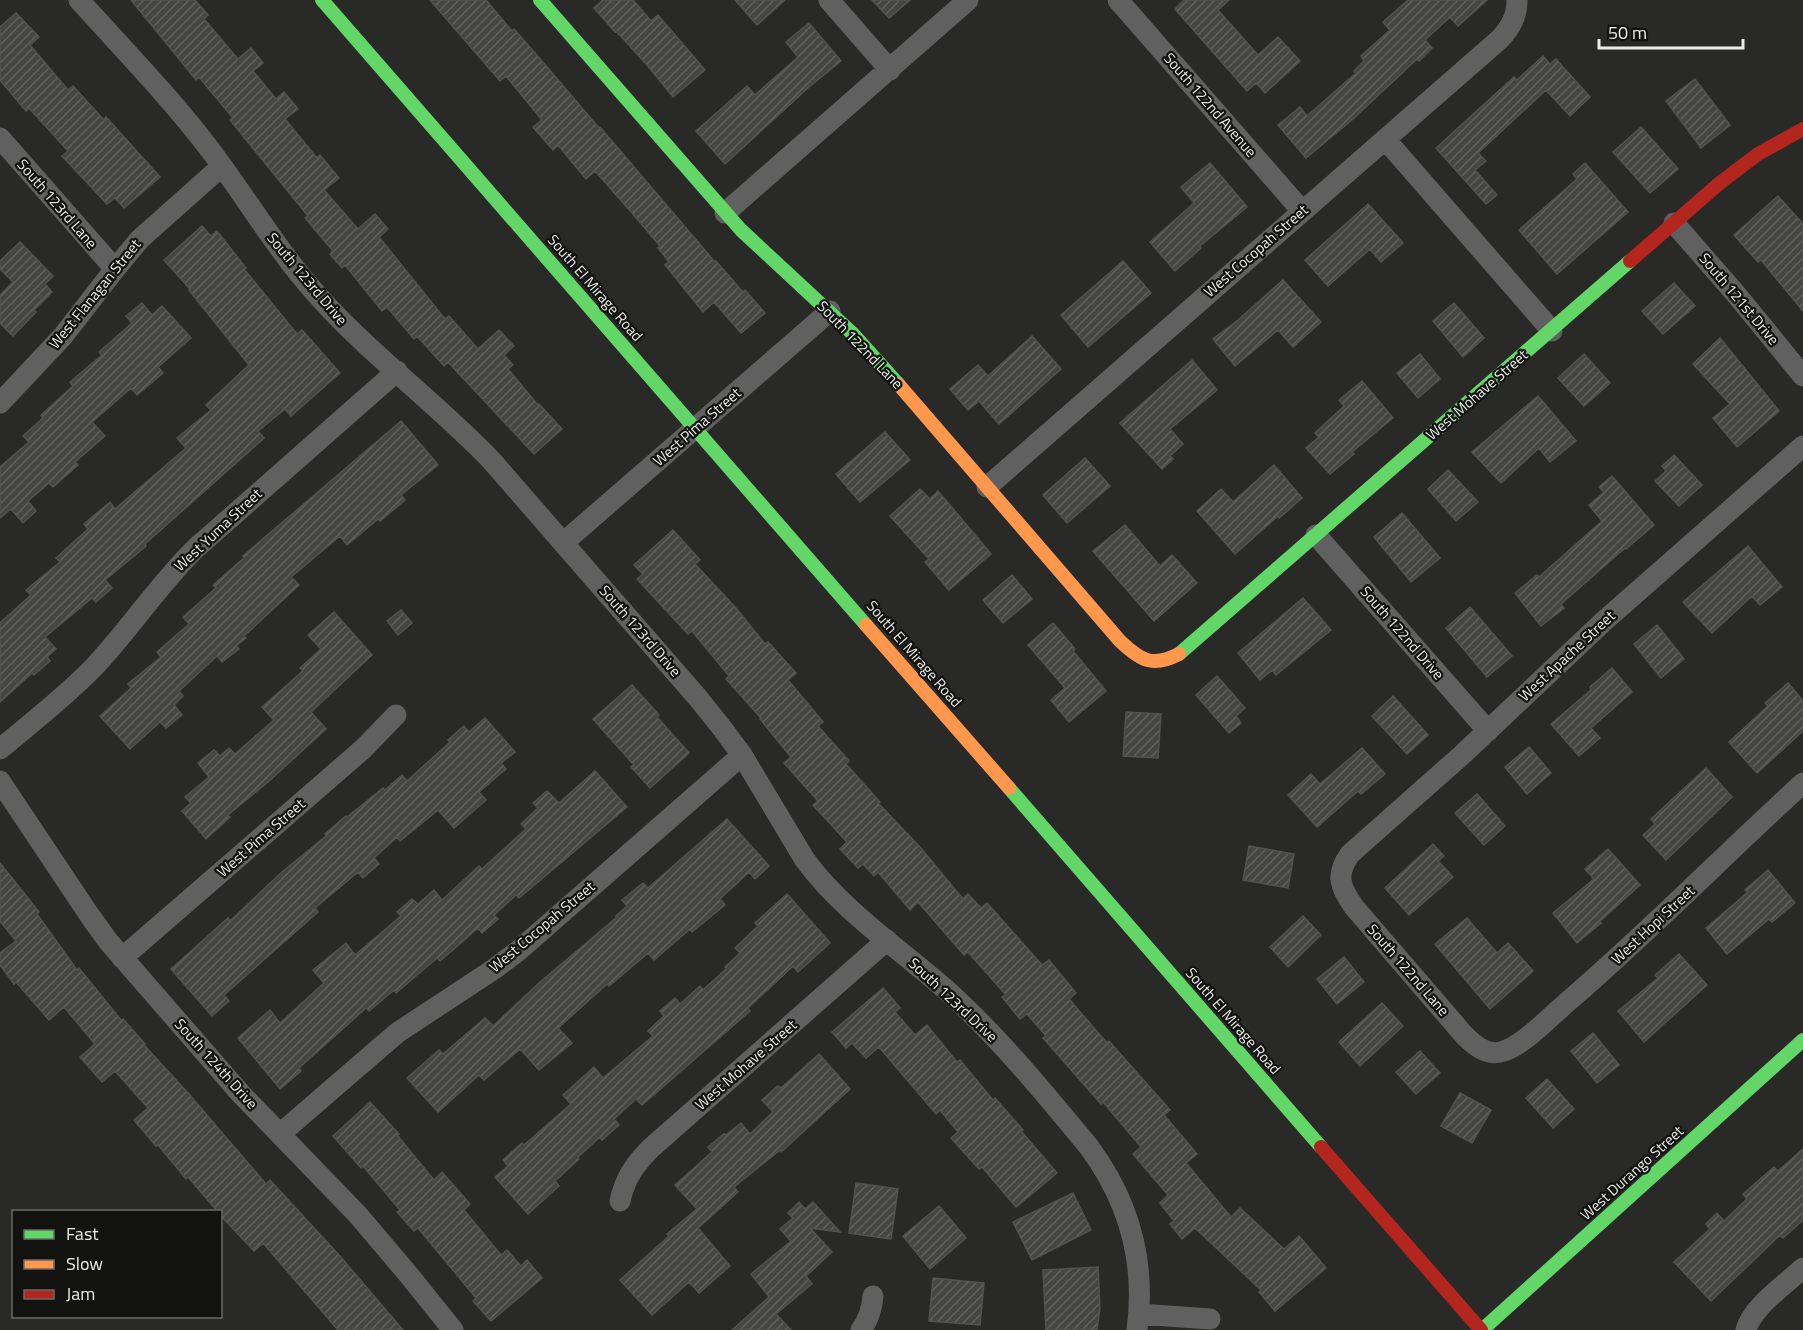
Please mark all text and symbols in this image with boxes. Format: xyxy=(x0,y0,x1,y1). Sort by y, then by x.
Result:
scale bar xyxy=(1599,12,1743,50)
text: 50 m xyxy=(1608,19,1647,46)
street label: South 122nd Avenue xyxy=(1158,47,1262,162)
street label: South 123rd Lane xyxy=(12,154,103,254)
street label: West Cocopah Street xyxy=(1198,198,1314,303)
street label: South 123rd Drive xyxy=(262,227,353,330)
street label: South El Mirage Road xyxy=(542,229,648,346)
street label: West Flanagan Street xyxy=(43,233,147,354)
street label: South 121st Drive xyxy=(1694,248,1785,350)
street label: South 122nd Lane xyxy=(812,295,909,394)
street label: West Mohave Street xyxy=(1421,343,1533,446)
street label: West Pima Street xyxy=(648,381,746,471)
street label: West Yuma Street xyxy=(168,482,267,577)
street label: South 123rd Drive xyxy=(594,580,687,682)
street label: South 122nd Drive xyxy=(1355,581,1450,685)
street label: South El Mirage Road xyxy=(861,595,967,712)
street label: West Apache Street xyxy=(1513,604,1621,707)
street label: West Pima Street xyxy=(212,792,310,882)
street label: West Cocopah Street xyxy=(484,875,600,978)
street label: West Hopi Street xyxy=(1606,879,1700,970)
street label: South 122nd Lane xyxy=(1362,919,1455,1021)
street label: South 123rd Drive xyxy=(903,952,1003,1047)
street label: South El Mirage Road xyxy=(1180,962,1286,1079)
street label: South 124th Drive xyxy=(169,1013,263,1114)
street label: West Mohave Street xyxy=(690,1013,802,1116)
street label: West Durango Street xyxy=(1575,1119,1689,1225)
legend xyxy=(12,1210,222,1318)
text: Fast xyxy=(66,1220,99,1247)
text: Slow xyxy=(66,1250,103,1277)
text: Jam xyxy=(66,1280,95,1307)

